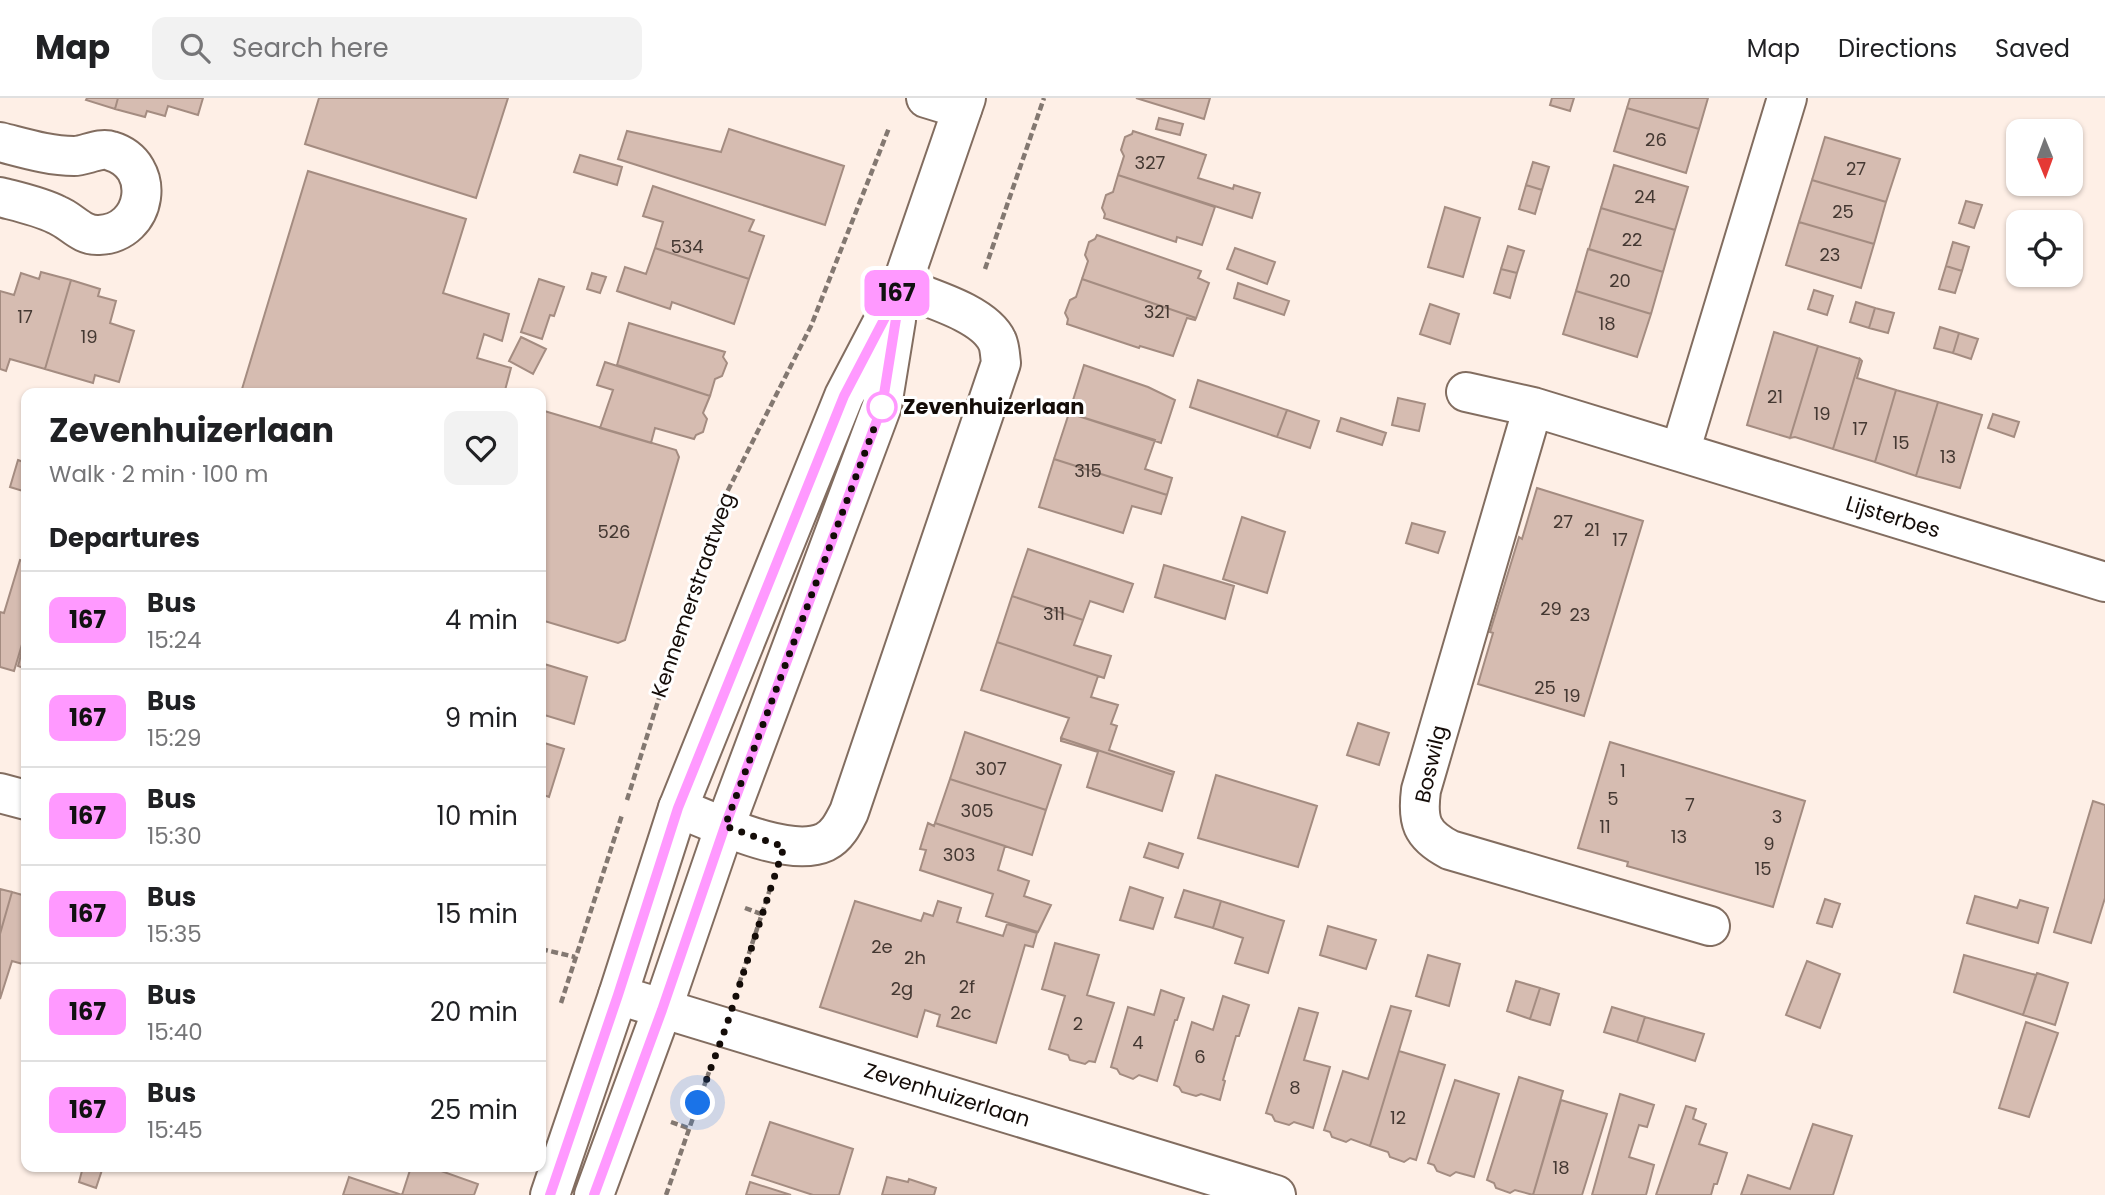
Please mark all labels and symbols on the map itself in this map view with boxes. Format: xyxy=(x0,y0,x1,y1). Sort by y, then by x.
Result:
north arrow xyxy=(2006,119,2082,196)
house number: 26 xyxy=(1645,127,1667,152)
house number: 327 xyxy=(1135,150,1166,175)
house number: 27 xyxy=(1846,156,1866,181)
house number: 24 xyxy=(1634,184,1656,209)
house number: 25 xyxy=(1832,199,1854,224)
house number: 22 xyxy=(1622,227,1642,252)
house number: 534 xyxy=(670,234,704,259)
house number: 23 xyxy=(1820,242,1840,267)
house number: 20 xyxy=(1609,268,1631,293)
line badge: 167 xyxy=(857,270,937,316)
house number: 321 xyxy=(1144,299,1170,324)
house number: 17 xyxy=(17,304,33,329)
house number: 18 xyxy=(1598,311,1616,336)
house number: 19 xyxy=(80,324,98,349)
house number: 21 xyxy=(1767,384,1783,409)
marker: Zevenhuizerlaan xyxy=(867,392,897,422)
place label: Zevenhuizerlaan xyxy=(903,392,1084,421)
house number: 19 xyxy=(1813,401,1831,426)
house number: 17 xyxy=(1852,416,1868,441)
house number: 15 xyxy=(1892,430,1910,455)
house number: 13 xyxy=(1940,444,1956,469)
house number: 315 xyxy=(1074,458,1102,483)
street label: Lijsterbes xyxy=(1842,488,1944,545)
street label: Kennemerstraatweg xyxy=(644,489,741,701)
house number: 27 xyxy=(1553,509,1573,534)
house number: 21 xyxy=(1584,517,1600,542)
house number: 526 xyxy=(597,519,631,544)
house number: 17 xyxy=(1612,527,1628,552)
house number: 29 xyxy=(1540,596,1562,621)
house number: 311 xyxy=(1043,601,1065,626)
house number: 23 xyxy=(1570,602,1590,627)
house number: 25 xyxy=(1534,675,1556,700)
house number: 19 xyxy=(1563,683,1581,708)
street label: Boswilg xyxy=(1407,722,1454,806)
house number: 307 xyxy=(975,756,1007,781)
house number: 1 xyxy=(1620,758,1626,783)
house number: 5 xyxy=(1607,786,1619,811)
house number: 7 xyxy=(1685,792,1695,817)
house number: 305 xyxy=(960,798,994,823)
house number: 3 xyxy=(1772,804,1782,829)
house number: 11 xyxy=(1599,814,1611,839)
house number: 13 xyxy=(1671,824,1687,849)
house number: 9 xyxy=(1763,831,1775,856)
house number: 303 xyxy=(943,842,975,867)
house number: 15 xyxy=(1754,856,1772,881)
house number: 2e xyxy=(871,934,893,959)
house number: 2h xyxy=(904,945,926,970)
house number: 2f xyxy=(959,974,975,999)
house number: 2g xyxy=(891,976,913,1001)
house number: 2c xyxy=(950,1000,972,1025)
house number: 2 xyxy=(1073,1011,1083,1036)
house number: 4 xyxy=(1132,1030,1144,1055)
house number: 6 xyxy=(1194,1044,1206,1069)
street label: Zevenhuizerlaan xyxy=(861,1056,1034,1134)
house number: 8 xyxy=(1289,1075,1301,1100)
your location xyxy=(680,1085,715,1120)
house number: 12 xyxy=(1390,1105,1406,1130)
house number: 18 xyxy=(1552,1155,1570,1180)

